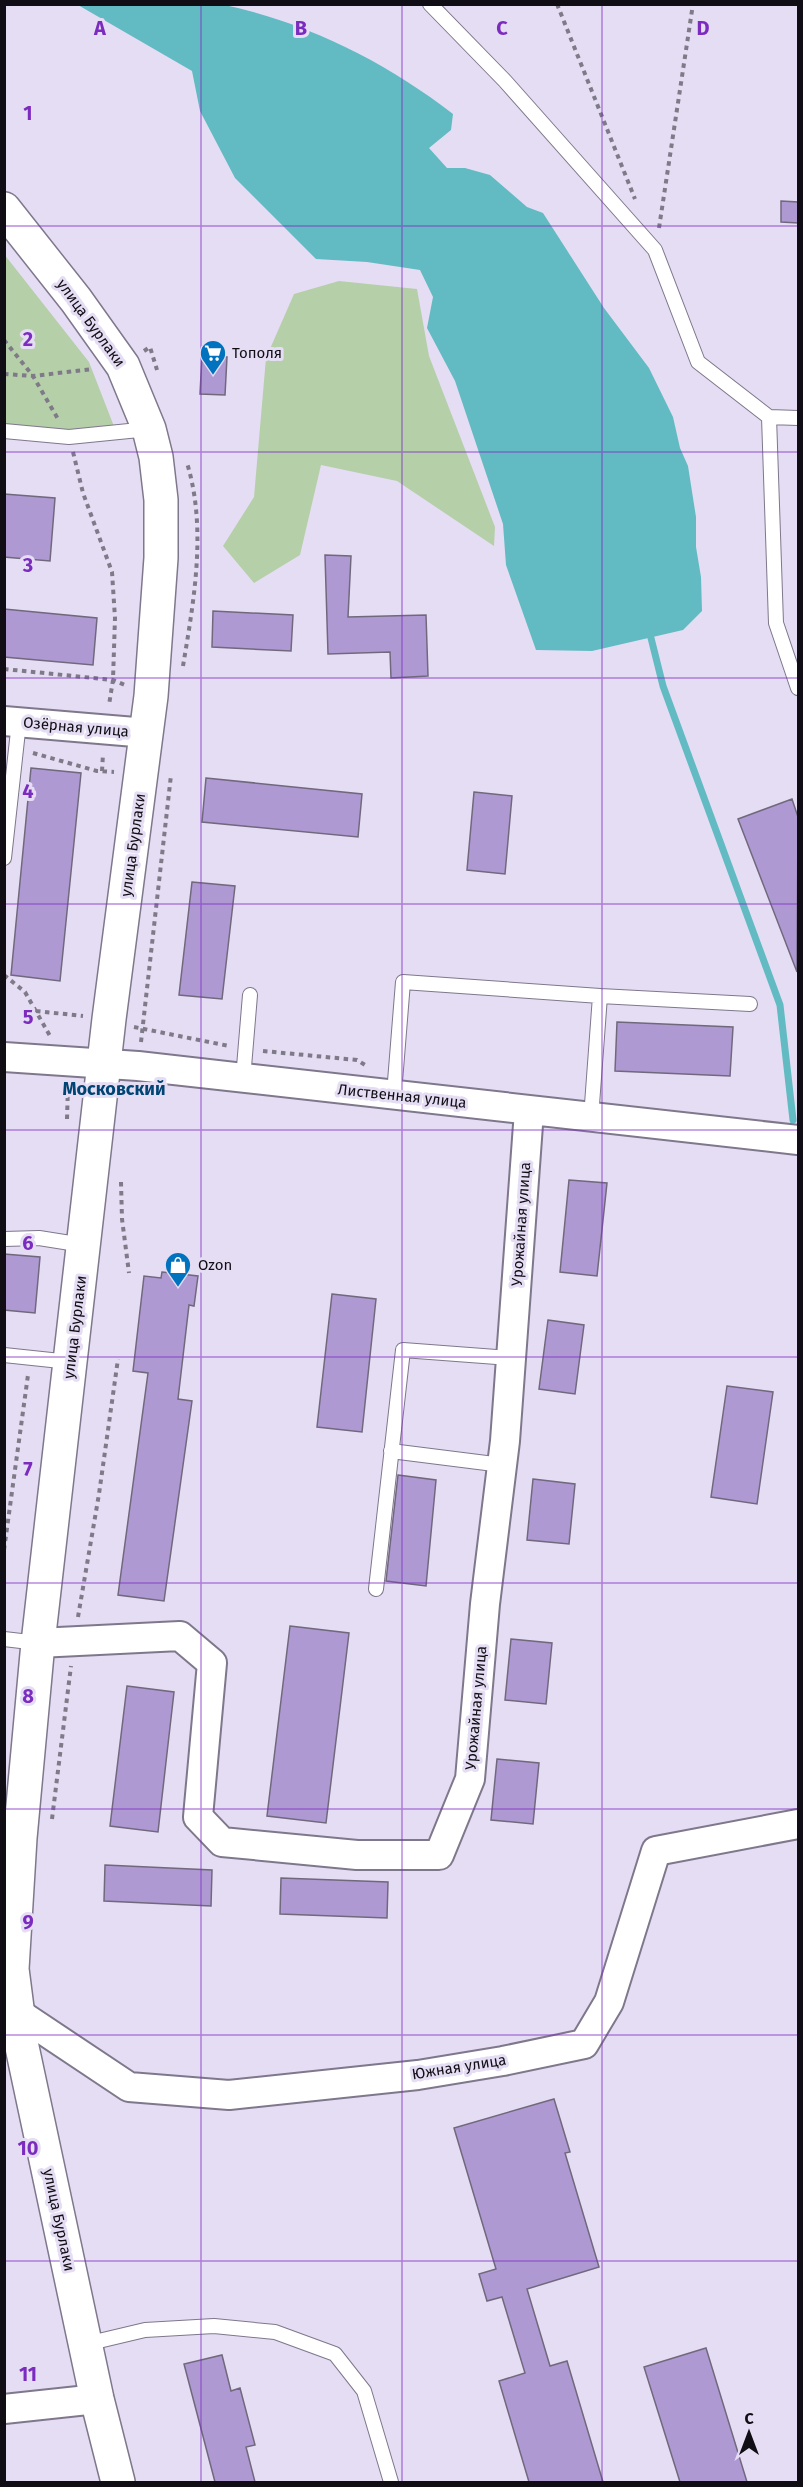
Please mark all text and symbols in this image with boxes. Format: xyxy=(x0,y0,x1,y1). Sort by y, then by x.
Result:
text: A xyxy=(93,16,107,40)
text: B xyxy=(295,16,307,40)
text: C xyxy=(496,16,508,40)
text: D xyxy=(696,16,710,40)
text: 1 xyxy=(23,101,33,125)
street label: улица Бурлаки xyxy=(53,276,129,370)
text: 2 xyxy=(23,327,33,351)
supermarket icon: Тополя xyxy=(198,338,228,376)
place label: Тополя xyxy=(232,344,282,362)
text: 3 xyxy=(22,553,33,577)
street label: Озёрная улица xyxy=(22,713,130,741)
text: 4 xyxy=(22,779,34,803)
street label: улица Бурлаки xyxy=(117,792,149,898)
text: 5 xyxy=(23,1005,34,1029)
district label: Московский xyxy=(62,1078,166,1100)
street label: Лиственная улица xyxy=(337,1080,467,1112)
street label: Урожайная улица xyxy=(508,1161,534,1287)
text: 6 xyxy=(22,1231,34,1255)
shop icon: Ozon xyxy=(163,1250,193,1288)
place label: Ozon xyxy=(198,1256,232,1274)
street label: улица Бурлаки xyxy=(60,1274,90,1380)
text: 7 xyxy=(23,1457,33,1481)
street label: Урожайная улица xyxy=(462,1645,490,1771)
text: 8 xyxy=(22,1684,34,1708)
text: 9 xyxy=(22,1910,34,1934)
street label: Южная улица xyxy=(411,2051,507,2083)
text: 10 xyxy=(18,2136,38,2160)
street label: улица Бурлаки xyxy=(39,2167,79,2273)
text: 11 xyxy=(19,2362,37,2386)
north arrow xyxy=(719,2403,779,2463)
text: С xyxy=(744,2409,754,2428)

